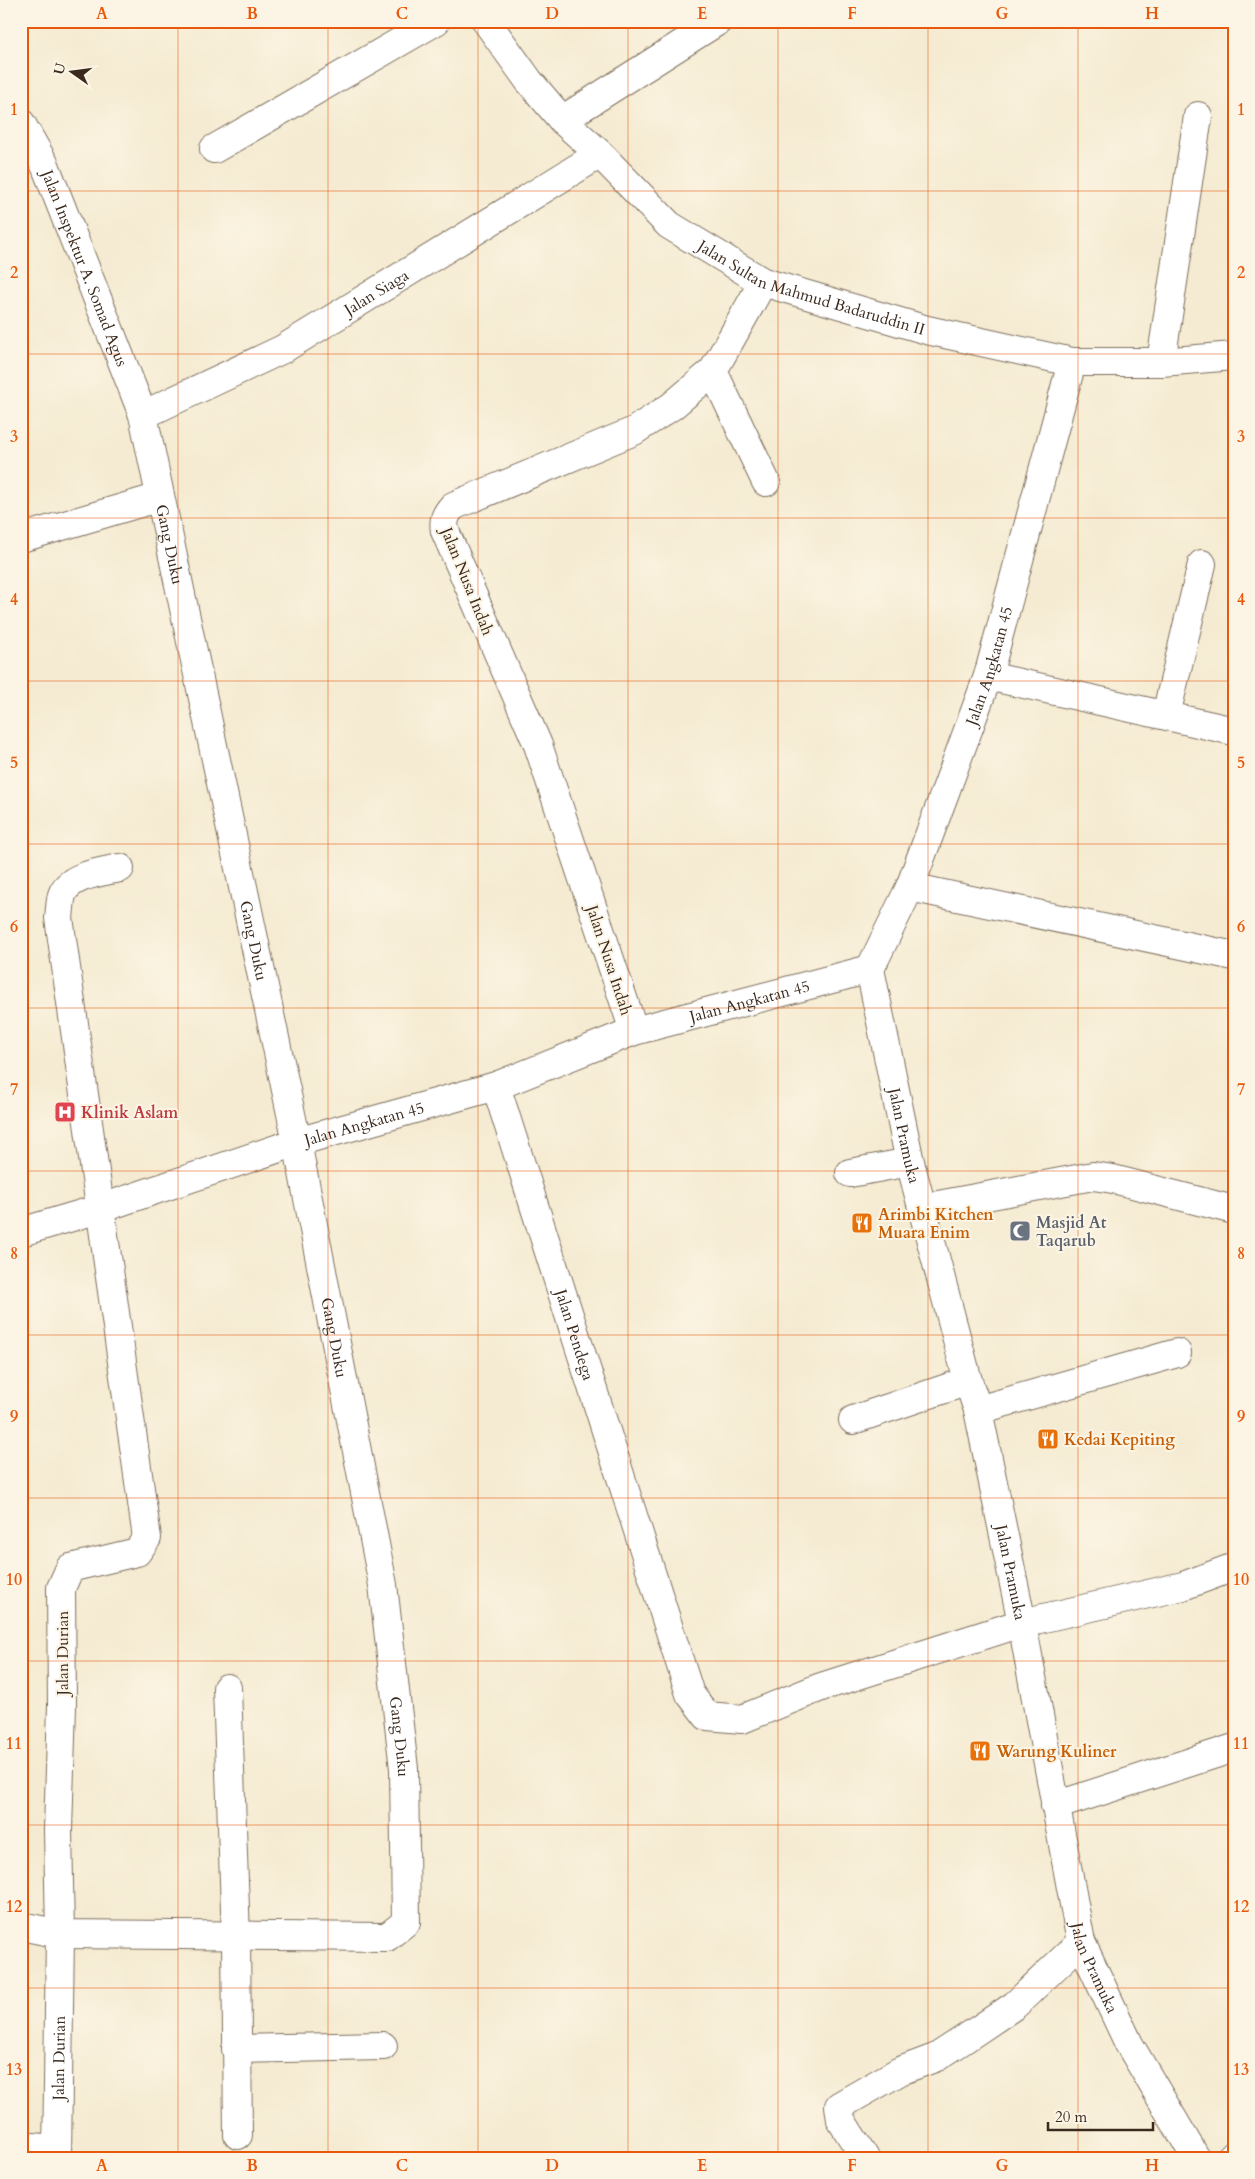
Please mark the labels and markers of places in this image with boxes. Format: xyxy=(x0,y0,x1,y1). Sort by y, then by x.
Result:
hospital icon: Klinik Aslam xyxy=(53,1100,77,1124)
place label: Klinik Aslam xyxy=(81,1102,179,1124)
place label: Arimbi Kitchen Muara Enim xyxy=(878,1204,994,1244)
restaurant icon: Arimbi Kitchen Muara Enim xyxy=(850,1211,874,1235)
place label: Masjid At Taqarub xyxy=(1036,1212,1107,1252)
mosque icon: Masjid At Taqarub xyxy=(1008,1219,1032,1243)
restaurant icon: Kedai Kepiting xyxy=(1036,1427,1060,1451)
place label: Kedai Kepiting xyxy=(1064,1429,1175,1451)
restaurant icon: Warung Kuliner xyxy=(968,1739,992,1763)
place label: Warung Kuliner xyxy=(995,1741,1117,1763)

